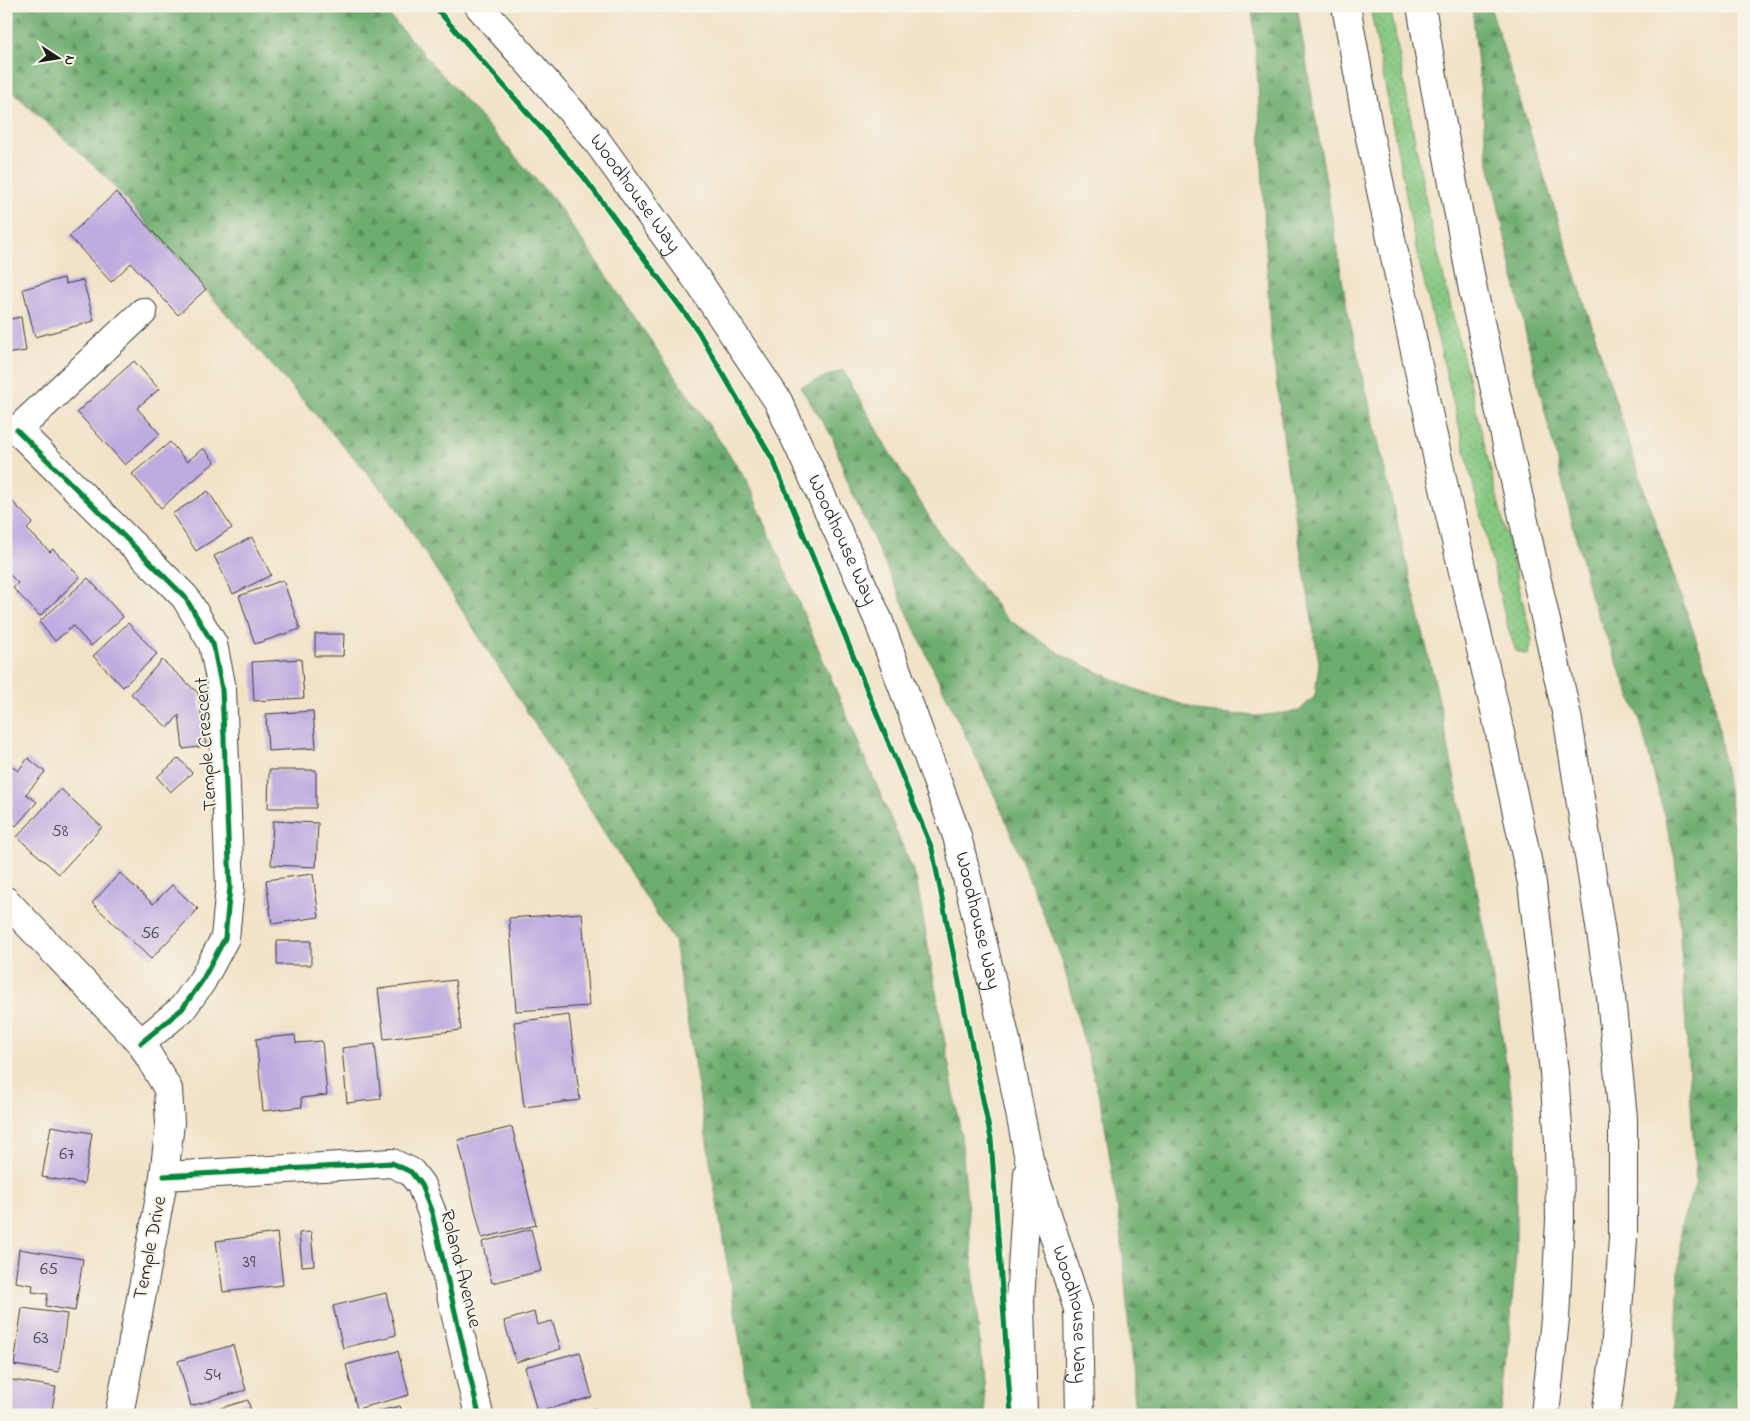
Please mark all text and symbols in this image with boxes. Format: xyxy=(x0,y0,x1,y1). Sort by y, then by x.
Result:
north arrow xyxy=(32,32,82,82)
text: N xyxy=(58,54,81,67)
street label: Woodhouse Way xyxy=(582,128,688,259)
street label: Woodhouse Way xyxy=(799,470,884,610)
street label: Temple Crescent xyxy=(188,676,226,812)
house number: 58 xyxy=(51,819,69,845)
street label: Woodhouse Way xyxy=(947,849,1008,992)
house number: 56 xyxy=(141,921,159,947)
house number: 67 xyxy=(59,1142,75,1168)
street label: Temple Drive xyxy=(127,1194,175,1302)
street label: Roland Avenue xyxy=(431,1207,489,1331)
street label: Woodhouse Way xyxy=(1044,1242,1094,1384)
house number: 39 xyxy=(243,1250,256,1276)
house number: 65 xyxy=(40,1257,58,1283)
house number: 63 xyxy=(33,1326,49,1352)
house number: 54 xyxy=(203,1363,221,1389)

